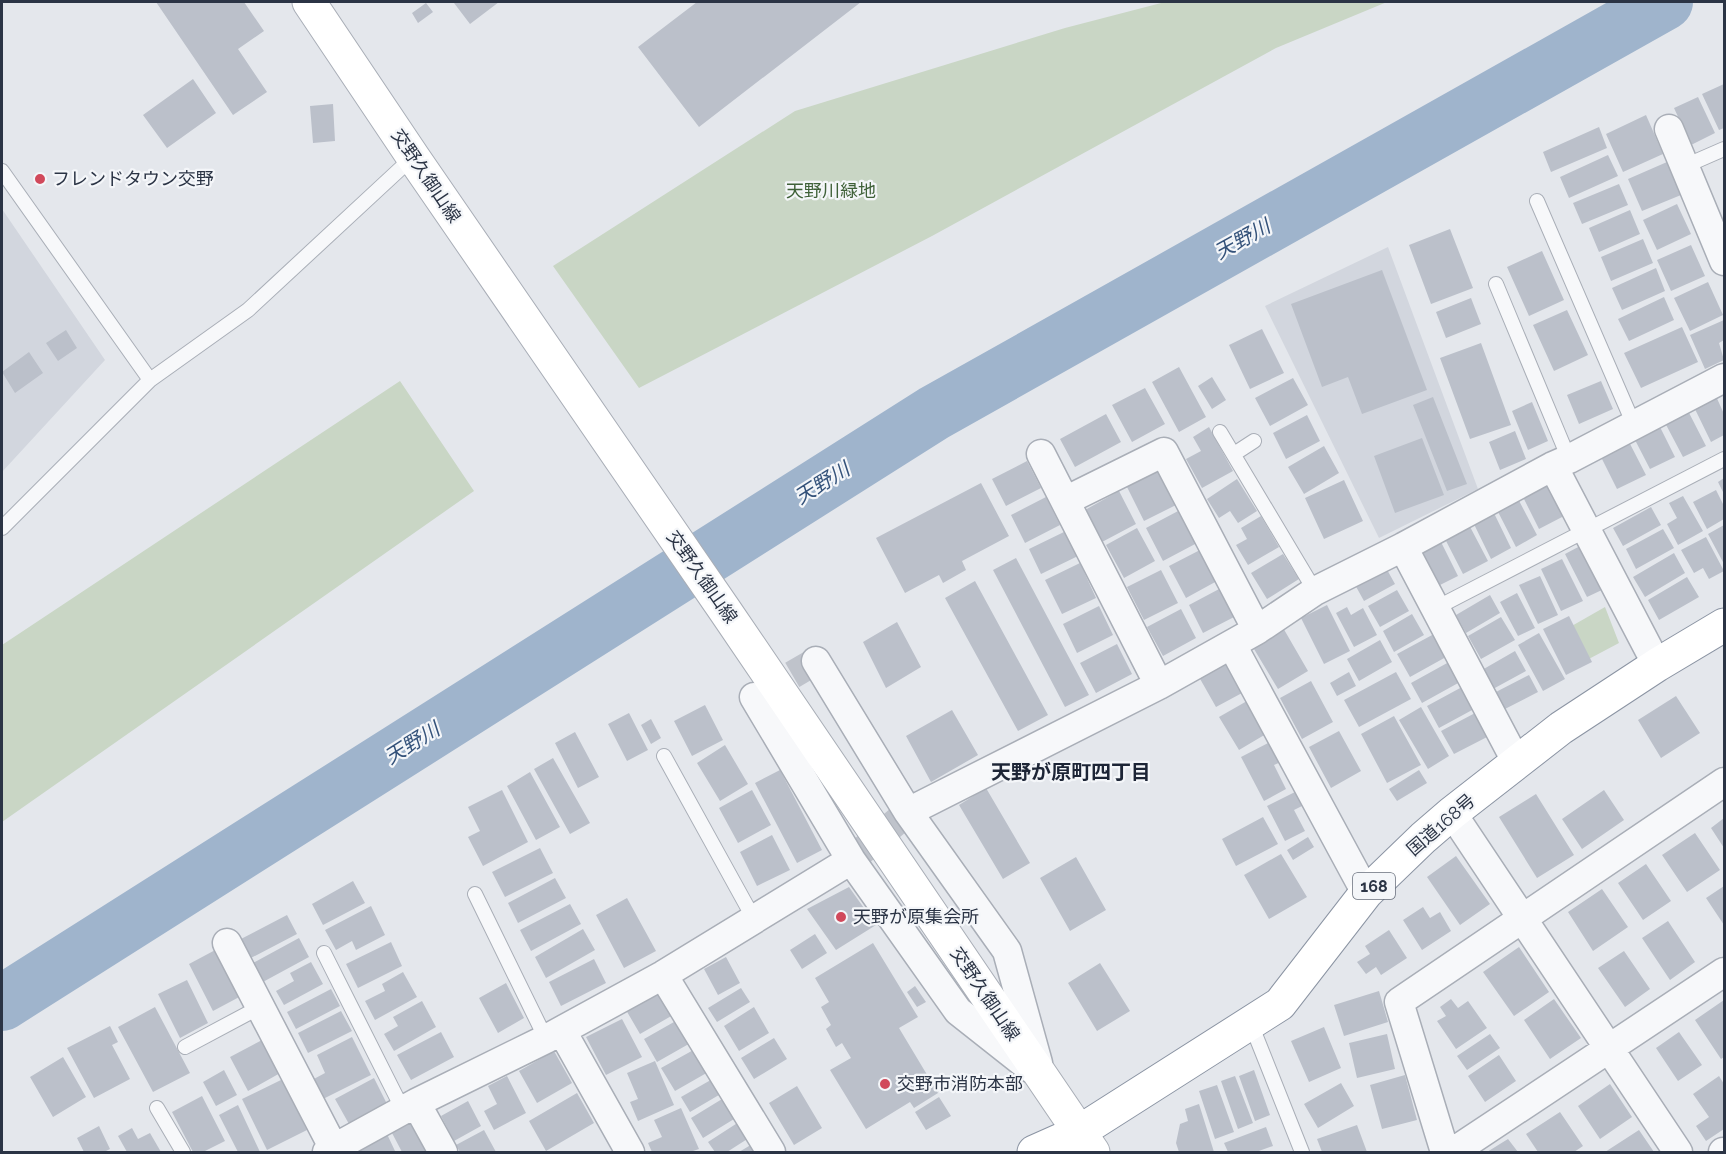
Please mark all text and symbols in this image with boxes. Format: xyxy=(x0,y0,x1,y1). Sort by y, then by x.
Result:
street label: 交野久御山線 xyxy=(388,125,465,226)
place label: フレンドタウン交野 xyxy=(52,168,214,189)
marker: フレンドタウン交野 xyxy=(33,172,47,186)
park label: 天野川緑地 xyxy=(786,180,876,201)
water label: 天野川 xyxy=(1210,213,1276,264)
water label: 天野川 xyxy=(790,456,855,509)
street label: 交野久御山線 xyxy=(663,526,742,627)
water label: 天野川 xyxy=(380,716,445,769)
district label: 天野が原町四丁目 xyxy=(991,760,1151,784)
street label: 国道168号 xyxy=(1402,789,1479,860)
road number: 168 xyxy=(1353,873,1395,899)
place label: 天野が原集会所 xyxy=(853,906,979,927)
marker: 天野が原集会所 xyxy=(834,910,848,924)
street label: 交野久御山線 xyxy=(947,943,1024,1044)
place label: 交野市消防本部 xyxy=(897,1073,1023,1094)
marker: 交野市消防本部 xyxy=(878,1077,892,1091)

